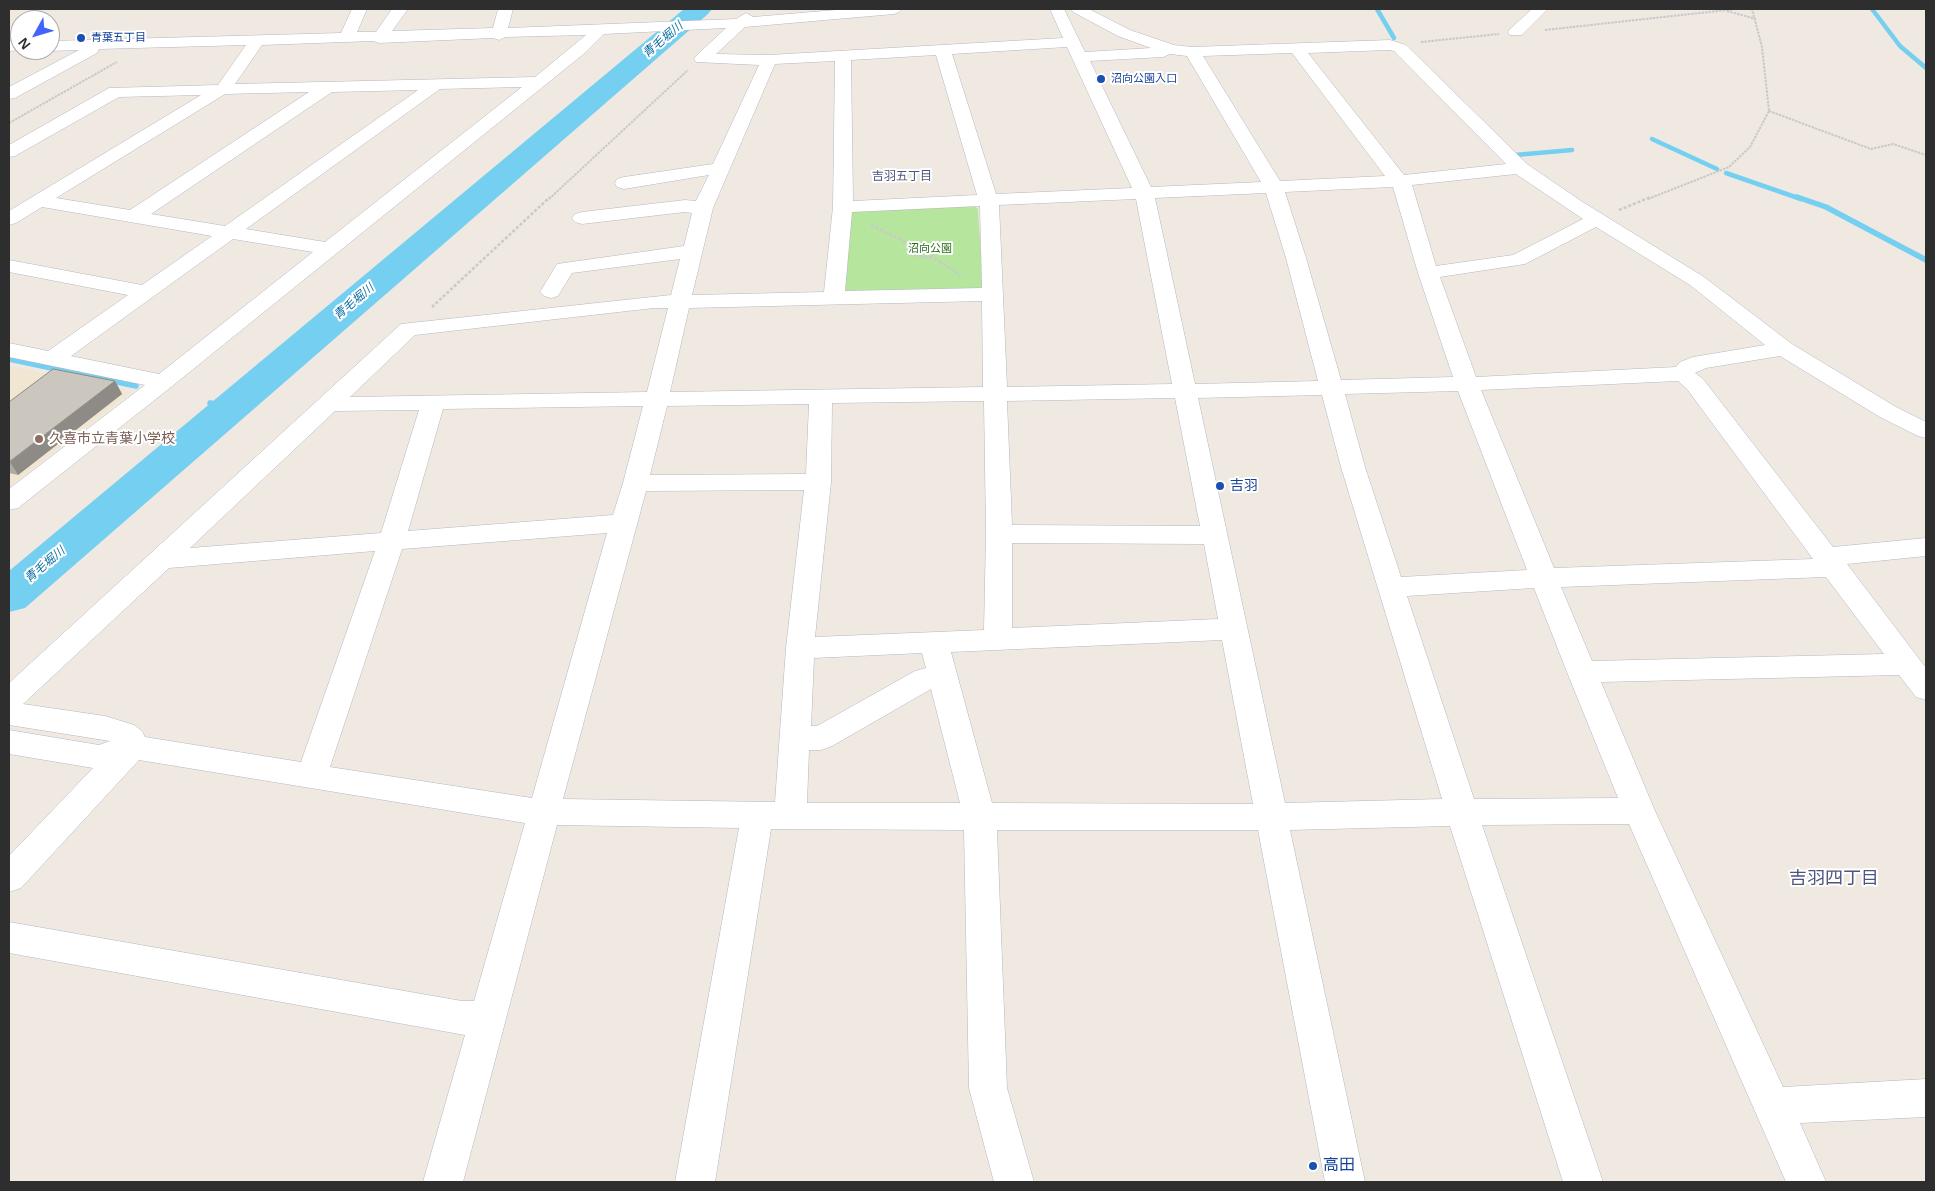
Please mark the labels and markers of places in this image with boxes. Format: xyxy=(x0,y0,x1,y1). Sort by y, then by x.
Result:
place label: 青葉五丁目 xyxy=(91,31,146,45)
marker: 青葉五丁目 xyxy=(75,32,87,44)
place label: 沼向公園入口 xyxy=(1111,72,1177,86)
marker: 沼向公園入口 xyxy=(1095,73,1107,85)
place label: 久喜市立青葉小学校 xyxy=(49,431,175,447)
marker: 久喜市立青葉小学校 xyxy=(33,433,45,445)
place label: 吉羽 xyxy=(1230,478,1258,494)
marker: 吉羽 xyxy=(1214,480,1226,492)
place label: 高田 xyxy=(1323,1156,1355,1176)
marker: 高田 xyxy=(1307,1160,1319,1172)

